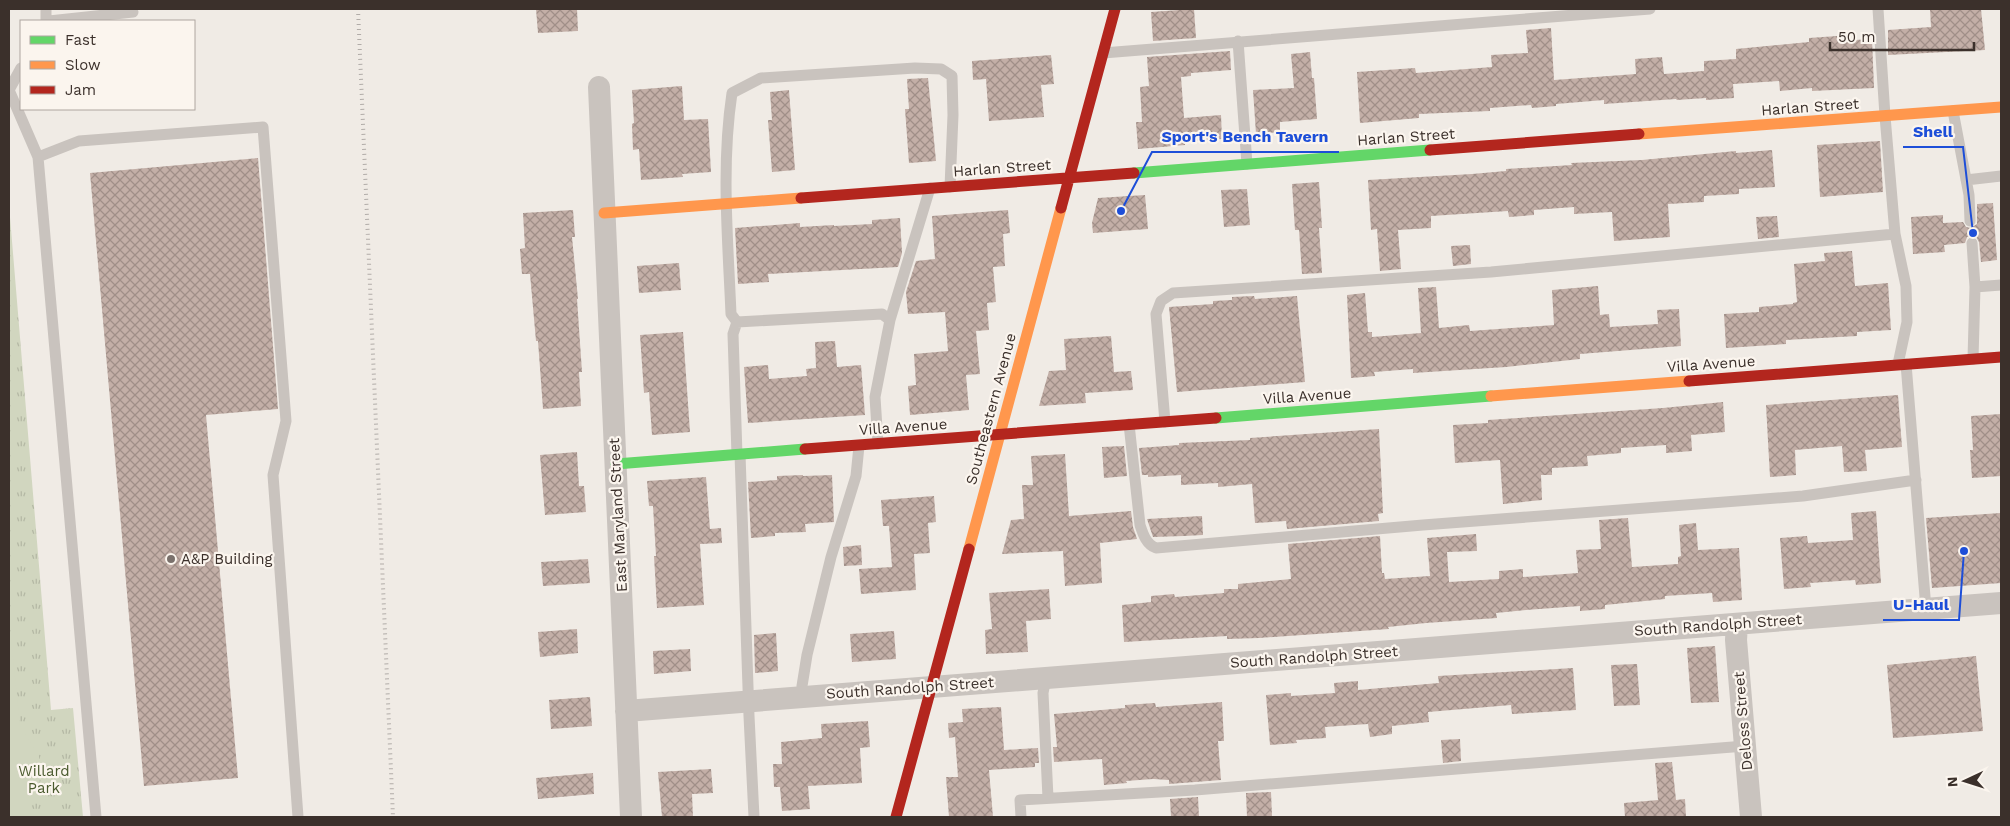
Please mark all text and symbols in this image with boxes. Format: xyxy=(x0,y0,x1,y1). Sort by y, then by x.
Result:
legend xyxy=(20,20,195,110)
scale bar xyxy=(1830,20,1974,52)
text: 50 m xyxy=(1838,28,1875,46)
text: Fast xyxy=(65,31,97,49)
text: Slow xyxy=(65,56,101,74)
text: Jam xyxy=(65,81,96,99)
street label: Harlan Street xyxy=(1760,95,1860,119)
callout: Shell xyxy=(1903,116,1963,147)
callout: Sport's Bench Tavern xyxy=(1152,121,1339,152)
text: Shell xyxy=(1913,122,1954,141)
street label: Harlan Street xyxy=(1356,125,1456,149)
text: Sport's Bench Tavern xyxy=(1162,127,1328,146)
street label: Harlan Street xyxy=(952,156,1052,180)
street label: Southeastern Avenue xyxy=(962,331,1020,487)
street label: Villa Avenue xyxy=(1666,352,1756,376)
street label: Villa Avenue xyxy=(1262,384,1352,408)
street label: Villa Avenue xyxy=(858,415,948,439)
street label: East Maryland Street xyxy=(605,437,631,593)
place label: A&P Building xyxy=(181,550,272,568)
marker: A&P Building xyxy=(165,553,177,565)
callout: U-Haul xyxy=(1883,589,1959,620)
text: U-Haul xyxy=(1893,595,1950,614)
street label: South Randolph Street xyxy=(1633,610,1803,640)
street label: South Randolph Street xyxy=(1229,642,1399,672)
street label: Deloss Street xyxy=(1730,670,1756,771)
street label: South Randolph Street xyxy=(825,673,995,703)
north arrow xyxy=(1940,756,1990,806)
park label: Willard Park xyxy=(18,762,70,797)
text: N xyxy=(1944,776,1960,788)

